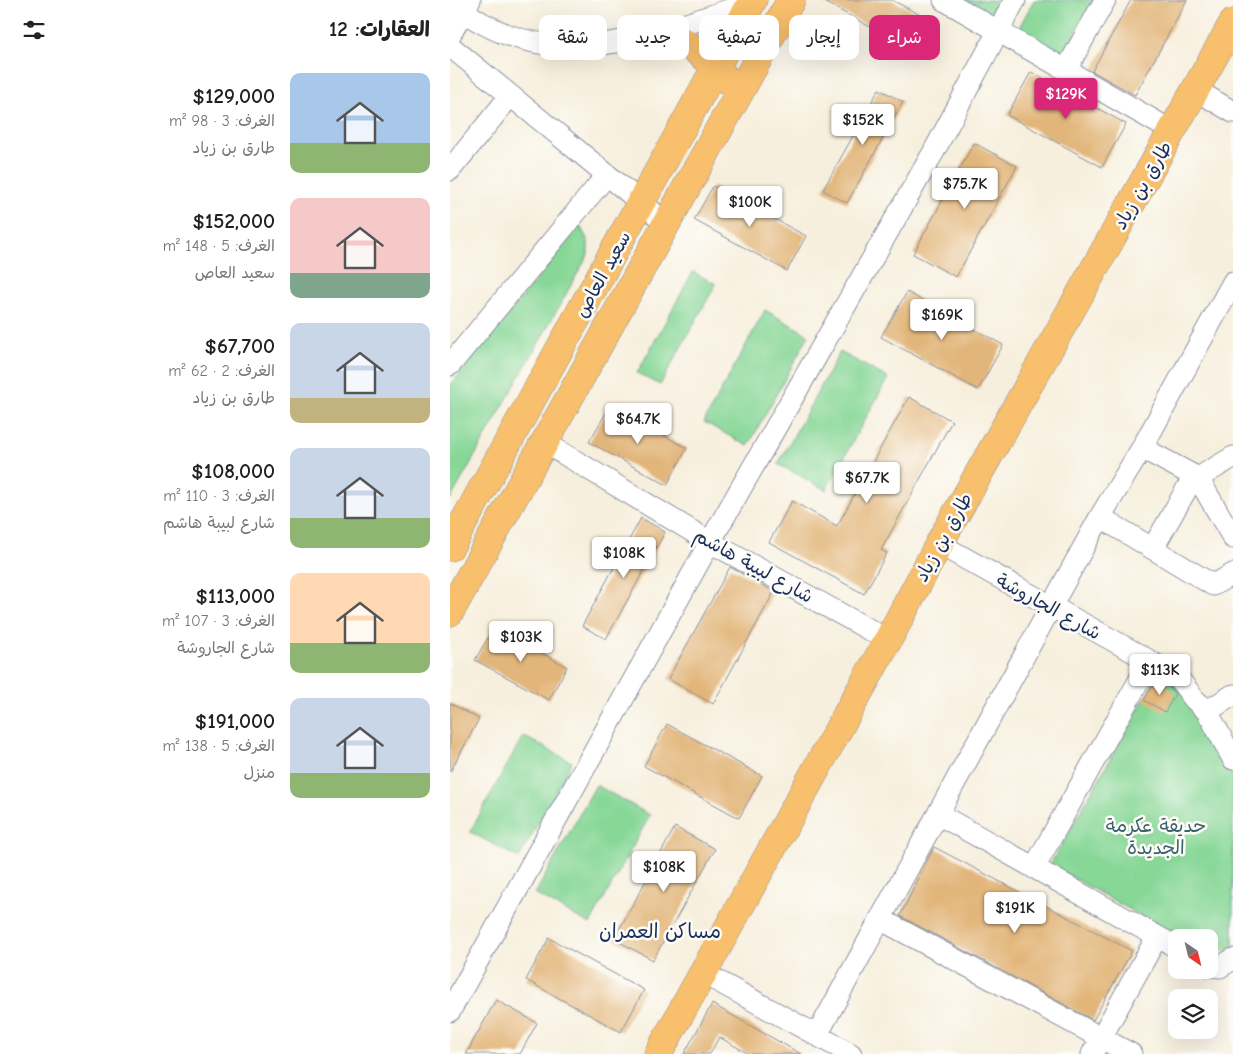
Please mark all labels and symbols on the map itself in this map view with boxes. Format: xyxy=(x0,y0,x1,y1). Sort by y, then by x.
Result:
pin: $129K xyxy=(1031,78,1101,120)
pin: $152K xyxy=(828,104,898,146)
street label: طارق بن زياد xyxy=(1109,138,1177,233)
pin: $75.7K xyxy=(924,168,1006,210)
pin: $100K xyxy=(715,186,785,228)
street label: سعيد العاص xyxy=(570,227,636,321)
pin: $169K xyxy=(907,298,977,341)
pin: $64.7K xyxy=(597,402,679,445)
pin: $67.7K xyxy=(826,462,908,504)
street label: طارق بن زياد xyxy=(910,489,977,586)
street label: شارع لبيبة هاشم xyxy=(689,524,817,610)
pin: $108K xyxy=(589,536,659,579)
street label: شارع الجاروشة xyxy=(991,569,1105,646)
pin: $103K xyxy=(486,620,556,663)
pin: $113K xyxy=(1125,654,1195,696)
park label: حديقة عكرمة الجديدة xyxy=(1106,815,1206,859)
pin: $108K xyxy=(629,850,699,893)
pin: $191K xyxy=(980,892,1050,934)
district label: مساكن العمران xyxy=(599,920,721,943)
north arrow xyxy=(1168,929,1218,979)

